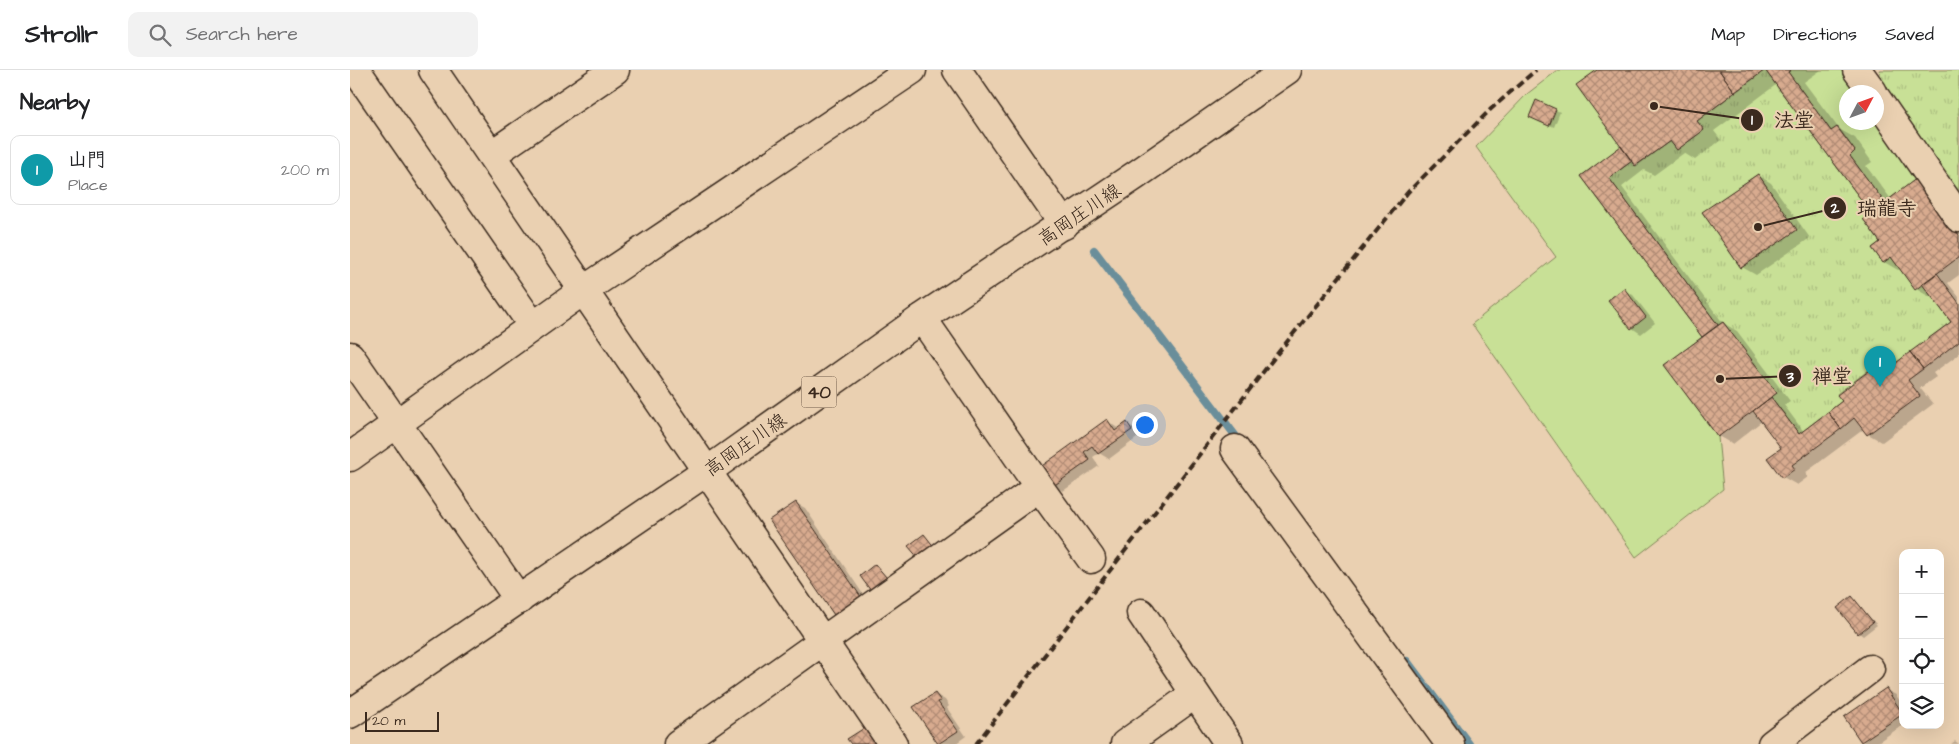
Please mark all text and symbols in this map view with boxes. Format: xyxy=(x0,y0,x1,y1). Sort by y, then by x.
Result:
search box xyxy=(128,12,478,57)
text: Strollr xyxy=(25,18,98,52)
icon: search xyxy=(146,21,174,49)
text: Search here xyxy=(186,21,298,48)
text: Map xyxy=(1711,22,1745,47)
text: Directions xyxy=(1773,22,1857,47)
text: Saved xyxy=(1885,22,1934,47)
north arrow xyxy=(1839,85,1884,130)
text: Nearby xyxy=(20,88,90,117)
callout: 法堂 xyxy=(1739,103,1824,138)
text: 法堂 xyxy=(1774,107,1814,135)
text: 1 xyxy=(1751,110,1753,131)
text: 山門 xyxy=(68,147,106,174)
text: 1 xyxy=(36,159,38,181)
text: 200 m xyxy=(281,159,329,181)
text: Place xyxy=(68,174,108,196)
street label: 高岡庄川線 xyxy=(1033,177,1127,253)
callout: 瑞龍寺 xyxy=(1822,191,1927,226)
text: 瑞龍寺 xyxy=(1857,195,1917,223)
text: 2 xyxy=(1830,198,1840,219)
pin: 1 xyxy=(1864,346,1896,387)
callout: 禅堂 xyxy=(1777,359,1862,394)
text: 禅堂 xyxy=(1812,363,1852,391)
text: 3 xyxy=(1785,367,1794,388)
road number: 40 xyxy=(802,376,836,408)
street label: 高岡庄川線 xyxy=(699,407,793,484)
your location xyxy=(1132,412,1158,438)
map controls xyxy=(1899,549,1944,729)
button: + xyxy=(1899,549,1944,594)
button: − xyxy=(1899,594,1944,639)
button: locate xyxy=(1899,639,1944,684)
button: layers xyxy=(1899,684,1944,729)
scale bar xyxy=(365,709,439,732)
text: 20 m xyxy=(372,711,405,731)

